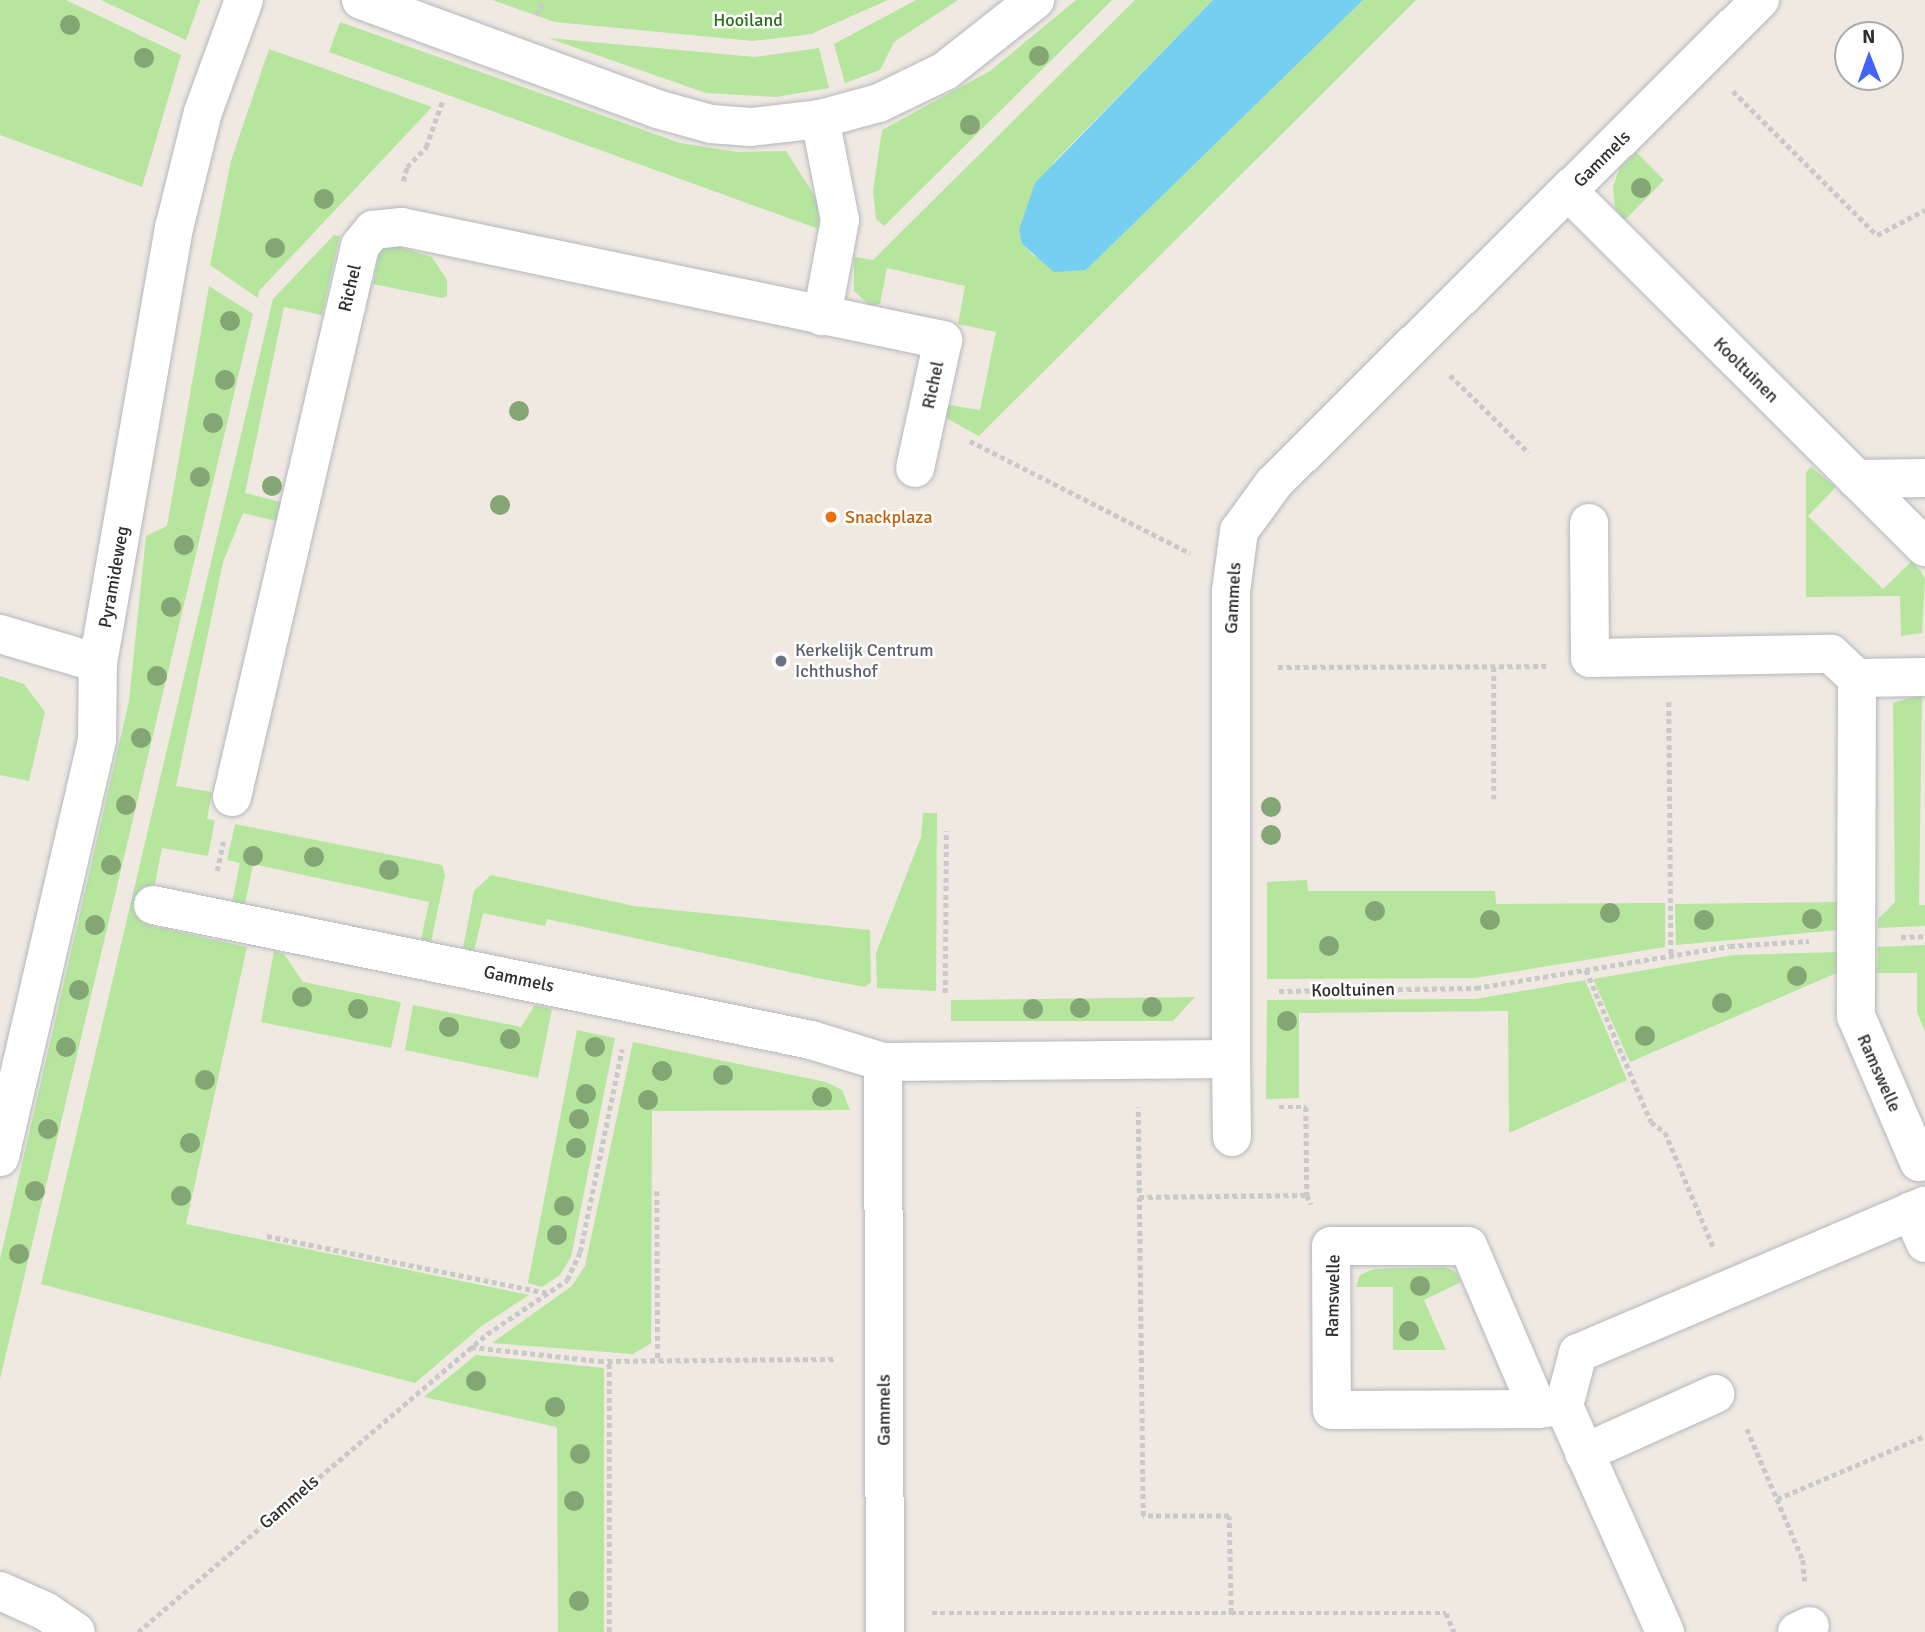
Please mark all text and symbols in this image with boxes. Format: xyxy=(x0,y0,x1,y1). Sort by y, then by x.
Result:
park label: Hooiland xyxy=(713,9,783,31)
north arrow xyxy=(1834,21,1904,91)
text: N xyxy=(1862,25,1875,49)
street label: Gammels xyxy=(1569,126,1635,192)
street label: Richel xyxy=(334,262,366,314)
street label: Kooltuinen xyxy=(1709,333,1783,407)
street label: Richel xyxy=(917,359,949,411)
place label: Snackplaza xyxy=(845,506,933,528)
marker: Snackplaza xyxy=(823,509,839,525)
street label: Pyramideweg xyxy=(94,524,134,630)
street label: Gammels xyxy=(1220,562,1246,634)
place label: Kerkelijk Centrum Ichthushof xyxy=(795,640,933,682)
marker: Kerkelijk Centrum Ichthushof xyxy=(773,653,789,669)
street label: Gammels xyxy=(482,961,556,997)
street label: Kooltuinen xyxy=(1311,978,1395,1002)
street label: Ramswelle xyxy=(1852,1031,1906,1115)
street label: Ramswelle xyxy=(1321,1254,1345,1338)
street label: Gammels xyxy=(873,1374,895,1446)
street label: Gammels xyxy=(255,1470,323,1534)

